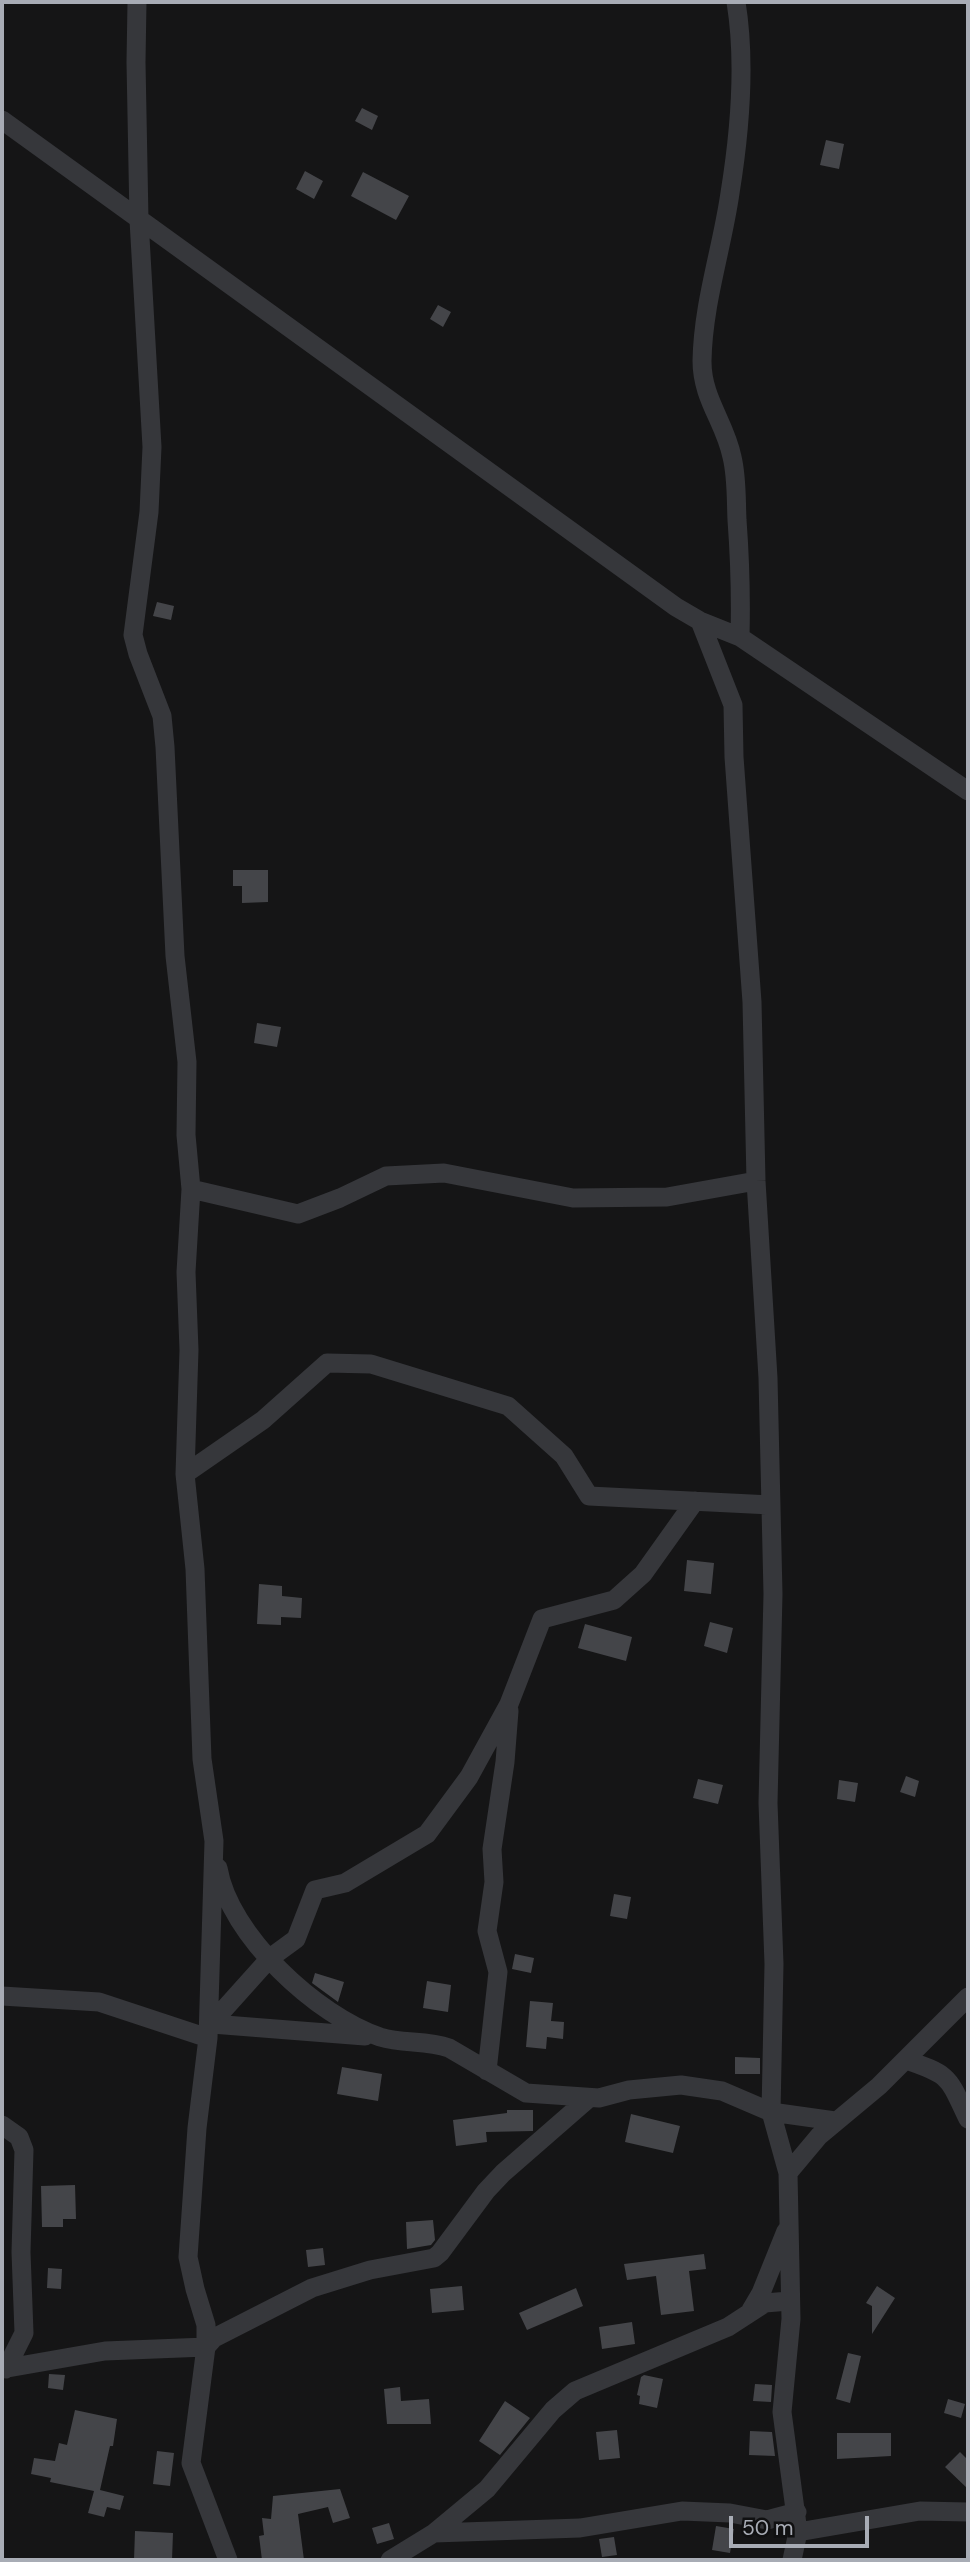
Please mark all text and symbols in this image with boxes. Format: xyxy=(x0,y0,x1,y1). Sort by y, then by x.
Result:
scale bar xyxy=(732,2502,872,2546)
text: 50 m xyxy=(742,2514,793,2542)

